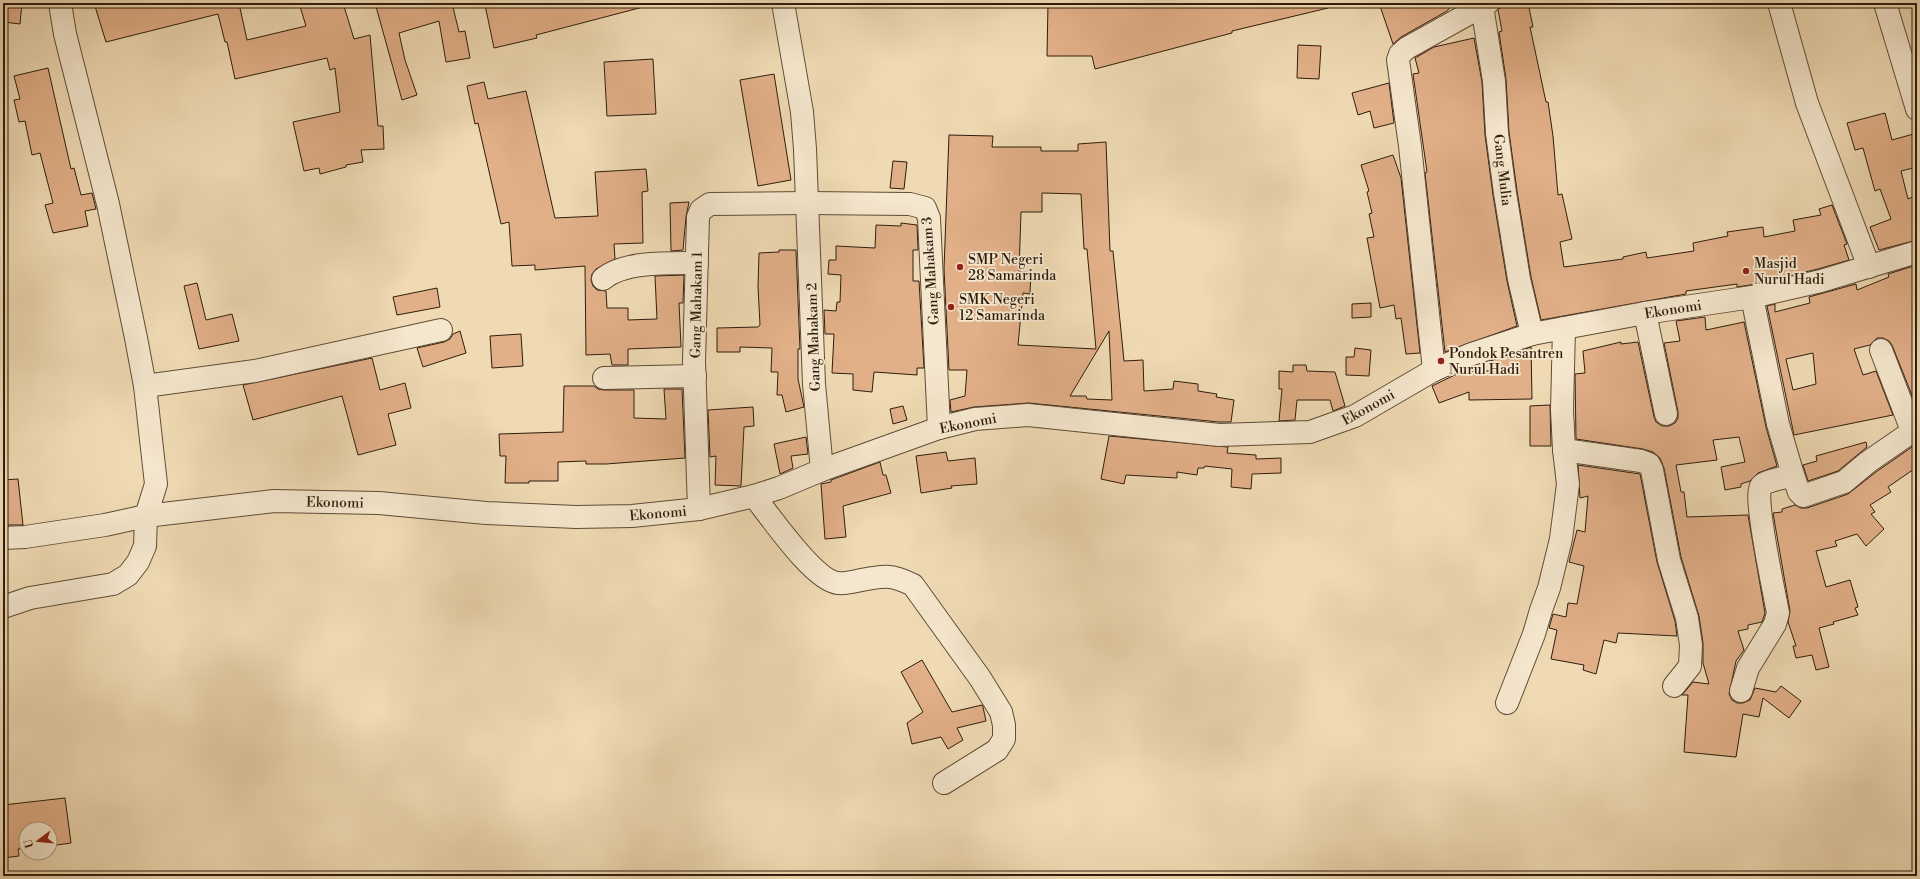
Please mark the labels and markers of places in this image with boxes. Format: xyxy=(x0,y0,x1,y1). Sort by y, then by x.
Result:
place label: SMP Negeri 28 Samarinda xyxy=(968,251,1057,285)
place label: Masjid Nurul Hadi xyxy=(1754,255,1825,289)
marker: SMP Negeri 28 Samarinda xyxy=(955,262,965,272)
marker: Masjid Nurul Hadi xyxy=(1741,266,1751,276)
place label: SMK Negeri 12 Samarinda xyxy=(959,291,1046,325)
marker: SMK Negeri 12 Samarinda xyxy=(946,302,956,312)
place label: Pondok Pesantren Nurul Hadi xyxy=(1449,345,1564,379)
marker: Pondok Pesantren Nurul Hadi xyxy=(1436,356,1446,366)

